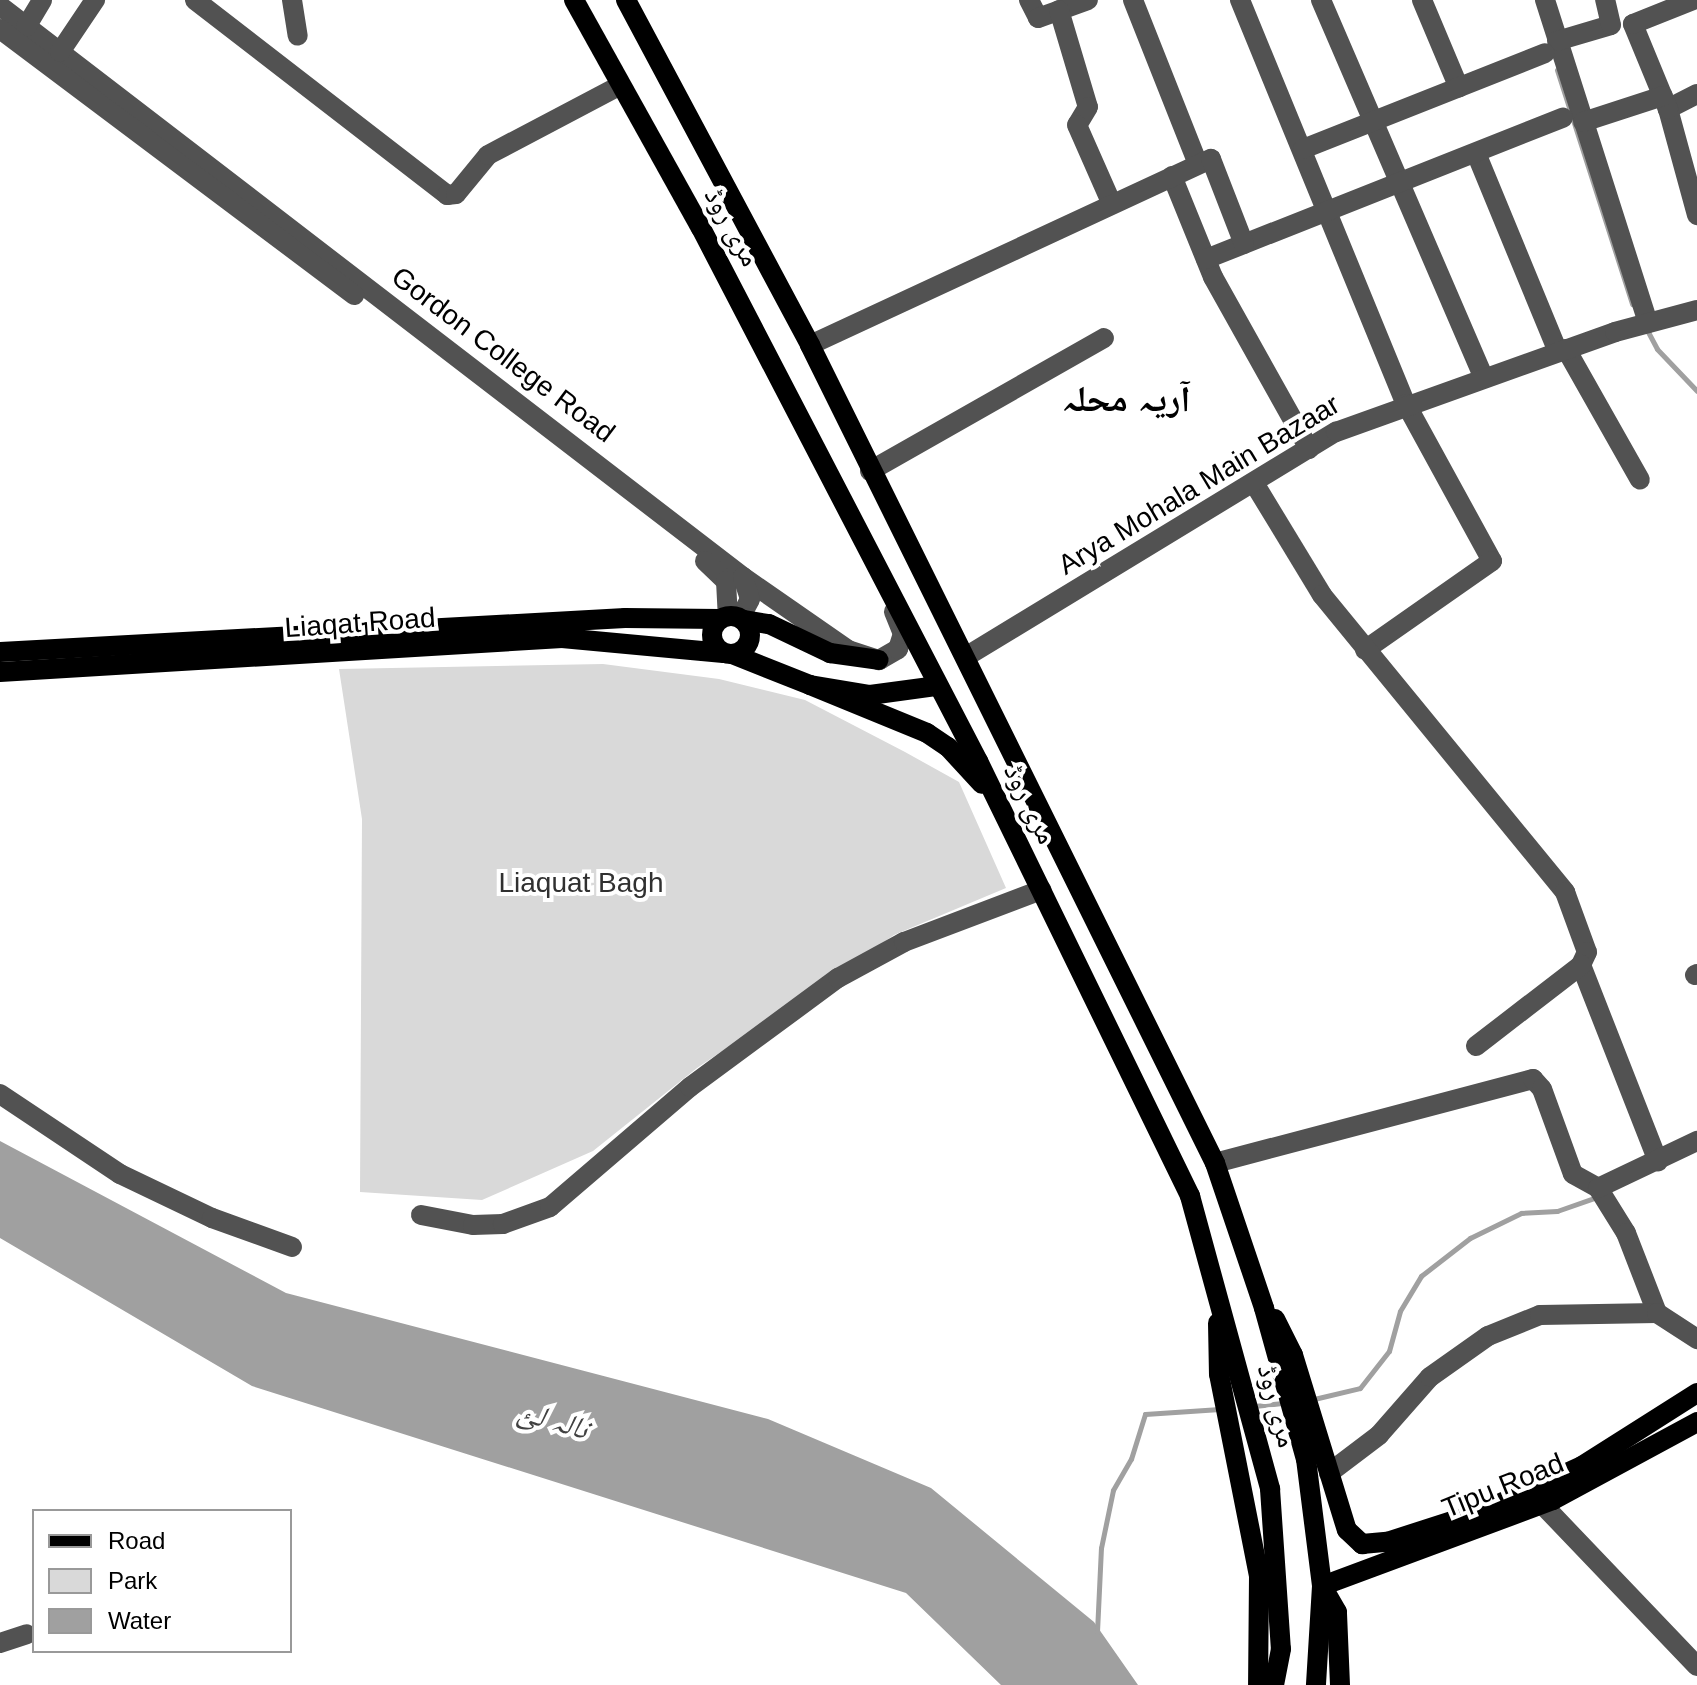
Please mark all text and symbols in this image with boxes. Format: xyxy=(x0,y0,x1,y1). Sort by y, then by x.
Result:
street label: مری روڈ xyxy=(697,182,767,272)
street label: Gordon College Road xyxy=(385,260,621,450)
district label: آریہ محلہ xyxy=(1061,377,1191,421)
street label: Arya Mohala Main Bazaar xyxy=(1052,388,1346,582)
street label: Liaqat Road xyxy=(284,601,436,645)
street label: مری روڈ xyxy=(996,759,1064,849)
park label: Liaquat Bagh xyxy=(498,866,664,900)
street label: مری روڈ xyxy=(1250,1361,1304,1451)
water label: نالہ لئ xyxy=(514,1393,592,1447)
street label: Tipu Road xyxy=(1437,1446,1569,1526)
legend xyxy=(32,1509,292,1653)
text: Road xyxy=(108,1527,165,1554)
text: Park xyxy=(108,1567,157,1594)
text: Water xyxy=(108,1607,171,1634)

